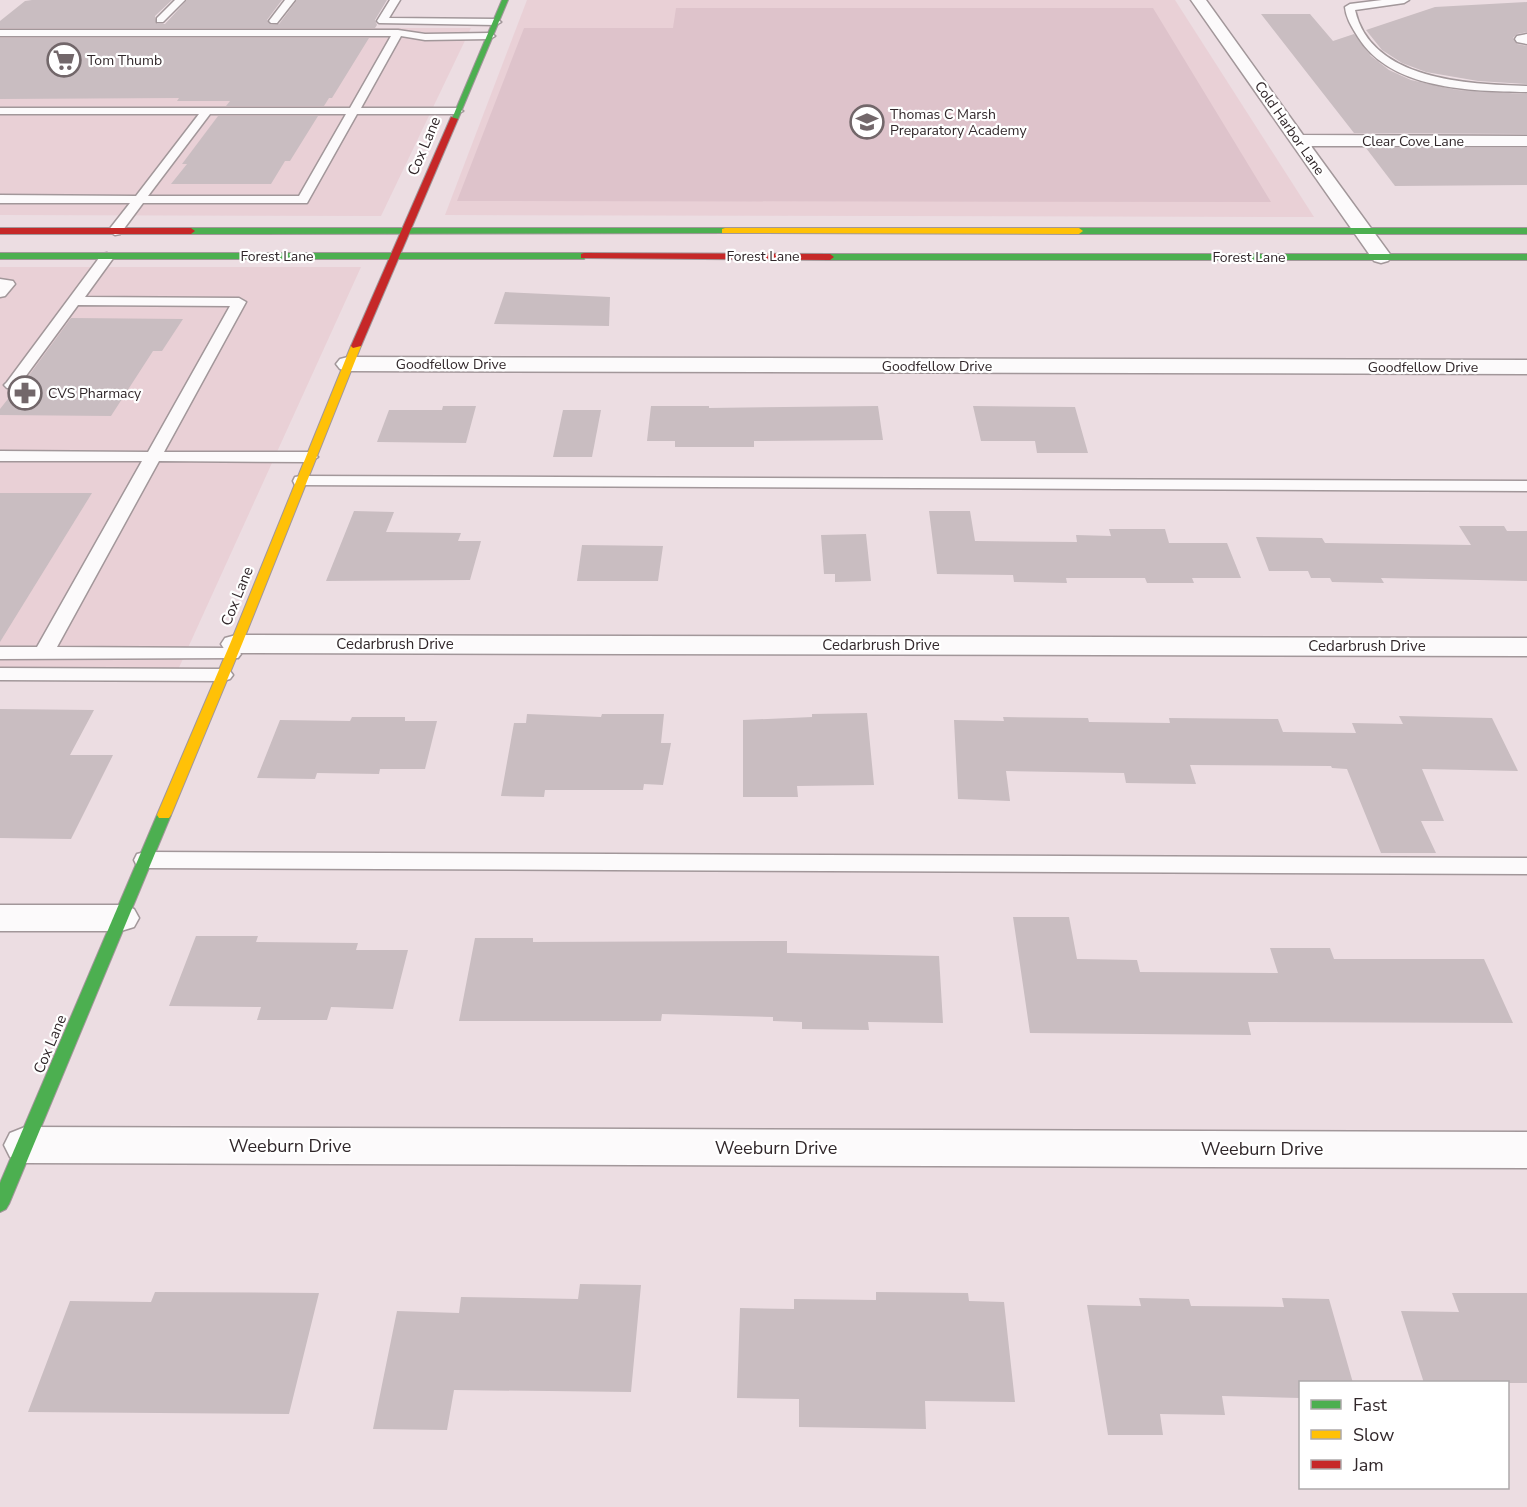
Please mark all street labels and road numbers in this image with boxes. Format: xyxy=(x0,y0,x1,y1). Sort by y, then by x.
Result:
street label: Cold Harbor Lane xyxy=(1250,78,1329,179)
street label: Cox Lane xyxy=(403,114,445,178)
street label: Clear Cove Lane xyxy=(1362,132,1464,151)
street label: Forest Lane xyxy=(240,247,314,266)
street label: Forest Lane xyxy=(726,247,800,266)
street label: Forest Lane xyxy=(1212,248,1286,267)
street label: Goodfellow Drive xyxy=(396,355,506,374)
street label: Goodfellow Drive xyxy=(882,357,992,376)
street label: Goodfellow Drive xyxy=(1368,358,1478,377)
street label: Cox Lane xyxy=(216,563,258,629)
street label: Cedarbrush Drive xyxy=(336,634,454,654)
street label: Cedarbrush Drive xyxy=(822,635,940,655)
street label: Cedarbrush Drive xyxy=(1308,636,1426,656)
street label: Cox Lane xyxy=(29,1012,71,1076)
street label: Weeburn Drive xyxy=(229,1134,351,1158)
street label: Weeburn Drive xyxy=(715,1136,837,1160)
street label: Weeburn Drive xyxy=(1201,1137,1323,1161)

